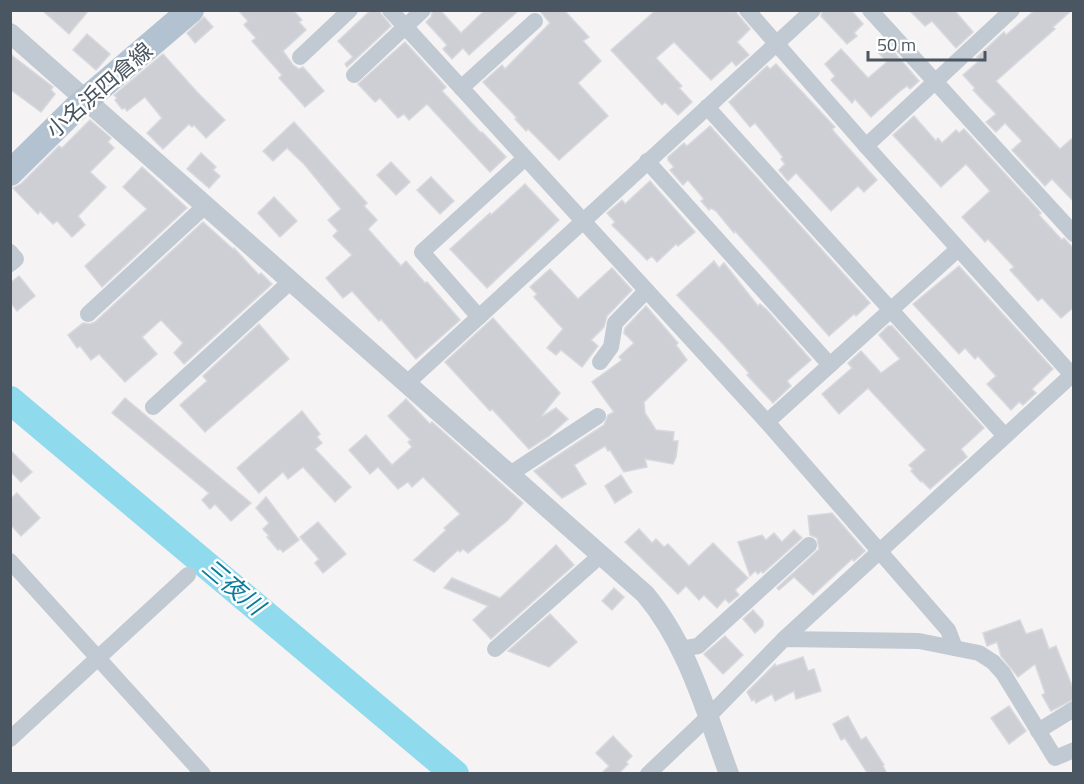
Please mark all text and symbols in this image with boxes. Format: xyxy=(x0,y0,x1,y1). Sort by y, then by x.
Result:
scale bar xyxy=(868,24,985,62)
text: 50 m xyxy=(877,31,916,58)
street label: 小名浜四倉線 xyxy=(38,34,160,146)
water label: 三夜川 xyxy=(194,549,275,625)

